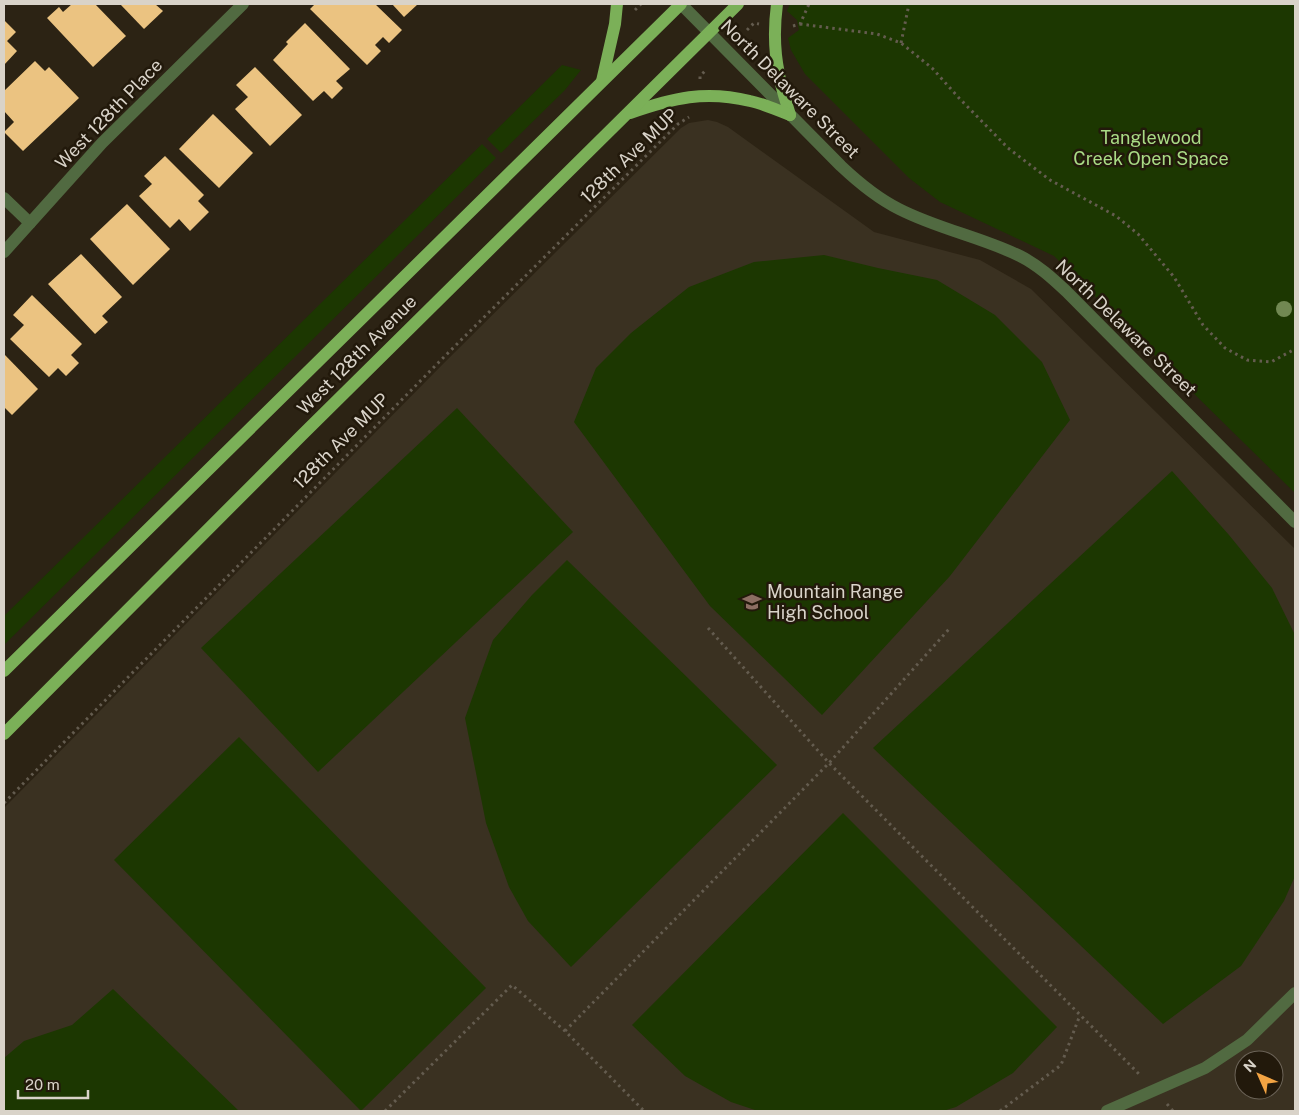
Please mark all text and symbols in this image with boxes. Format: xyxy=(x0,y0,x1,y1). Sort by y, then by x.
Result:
street label: North Delaware Street xyxy=(717,15,864,162)
street label: West 128th Place xyxy=(51,54,167,173)
street label: 128th Ave MUP xyxy=(576,104,681,207)
park label: Tanglewood Creek Open Space xyxy=(1073,127,1229,169)
street label: North Delaware Street xyxy=(1052,255,1201,400)
street label: West 128th Avenue xyxy=(293,291,421,419)
street label: 128th Ave MUP xyxy=(289,389,393,493)
place label: Mountain Range High School xyxy=(767,581,903,623)
school or university icon: Mountain Range High School xyxy=(741,591,763,613)
north arrow xyxy=(1234,1050,1284,1100)
text: N xyxy=(1240,1056,1259,1075)
scale bar xyxy=(18,1068,88,1100)
text: 20 m xyxy=(25,1076,60,1093)

